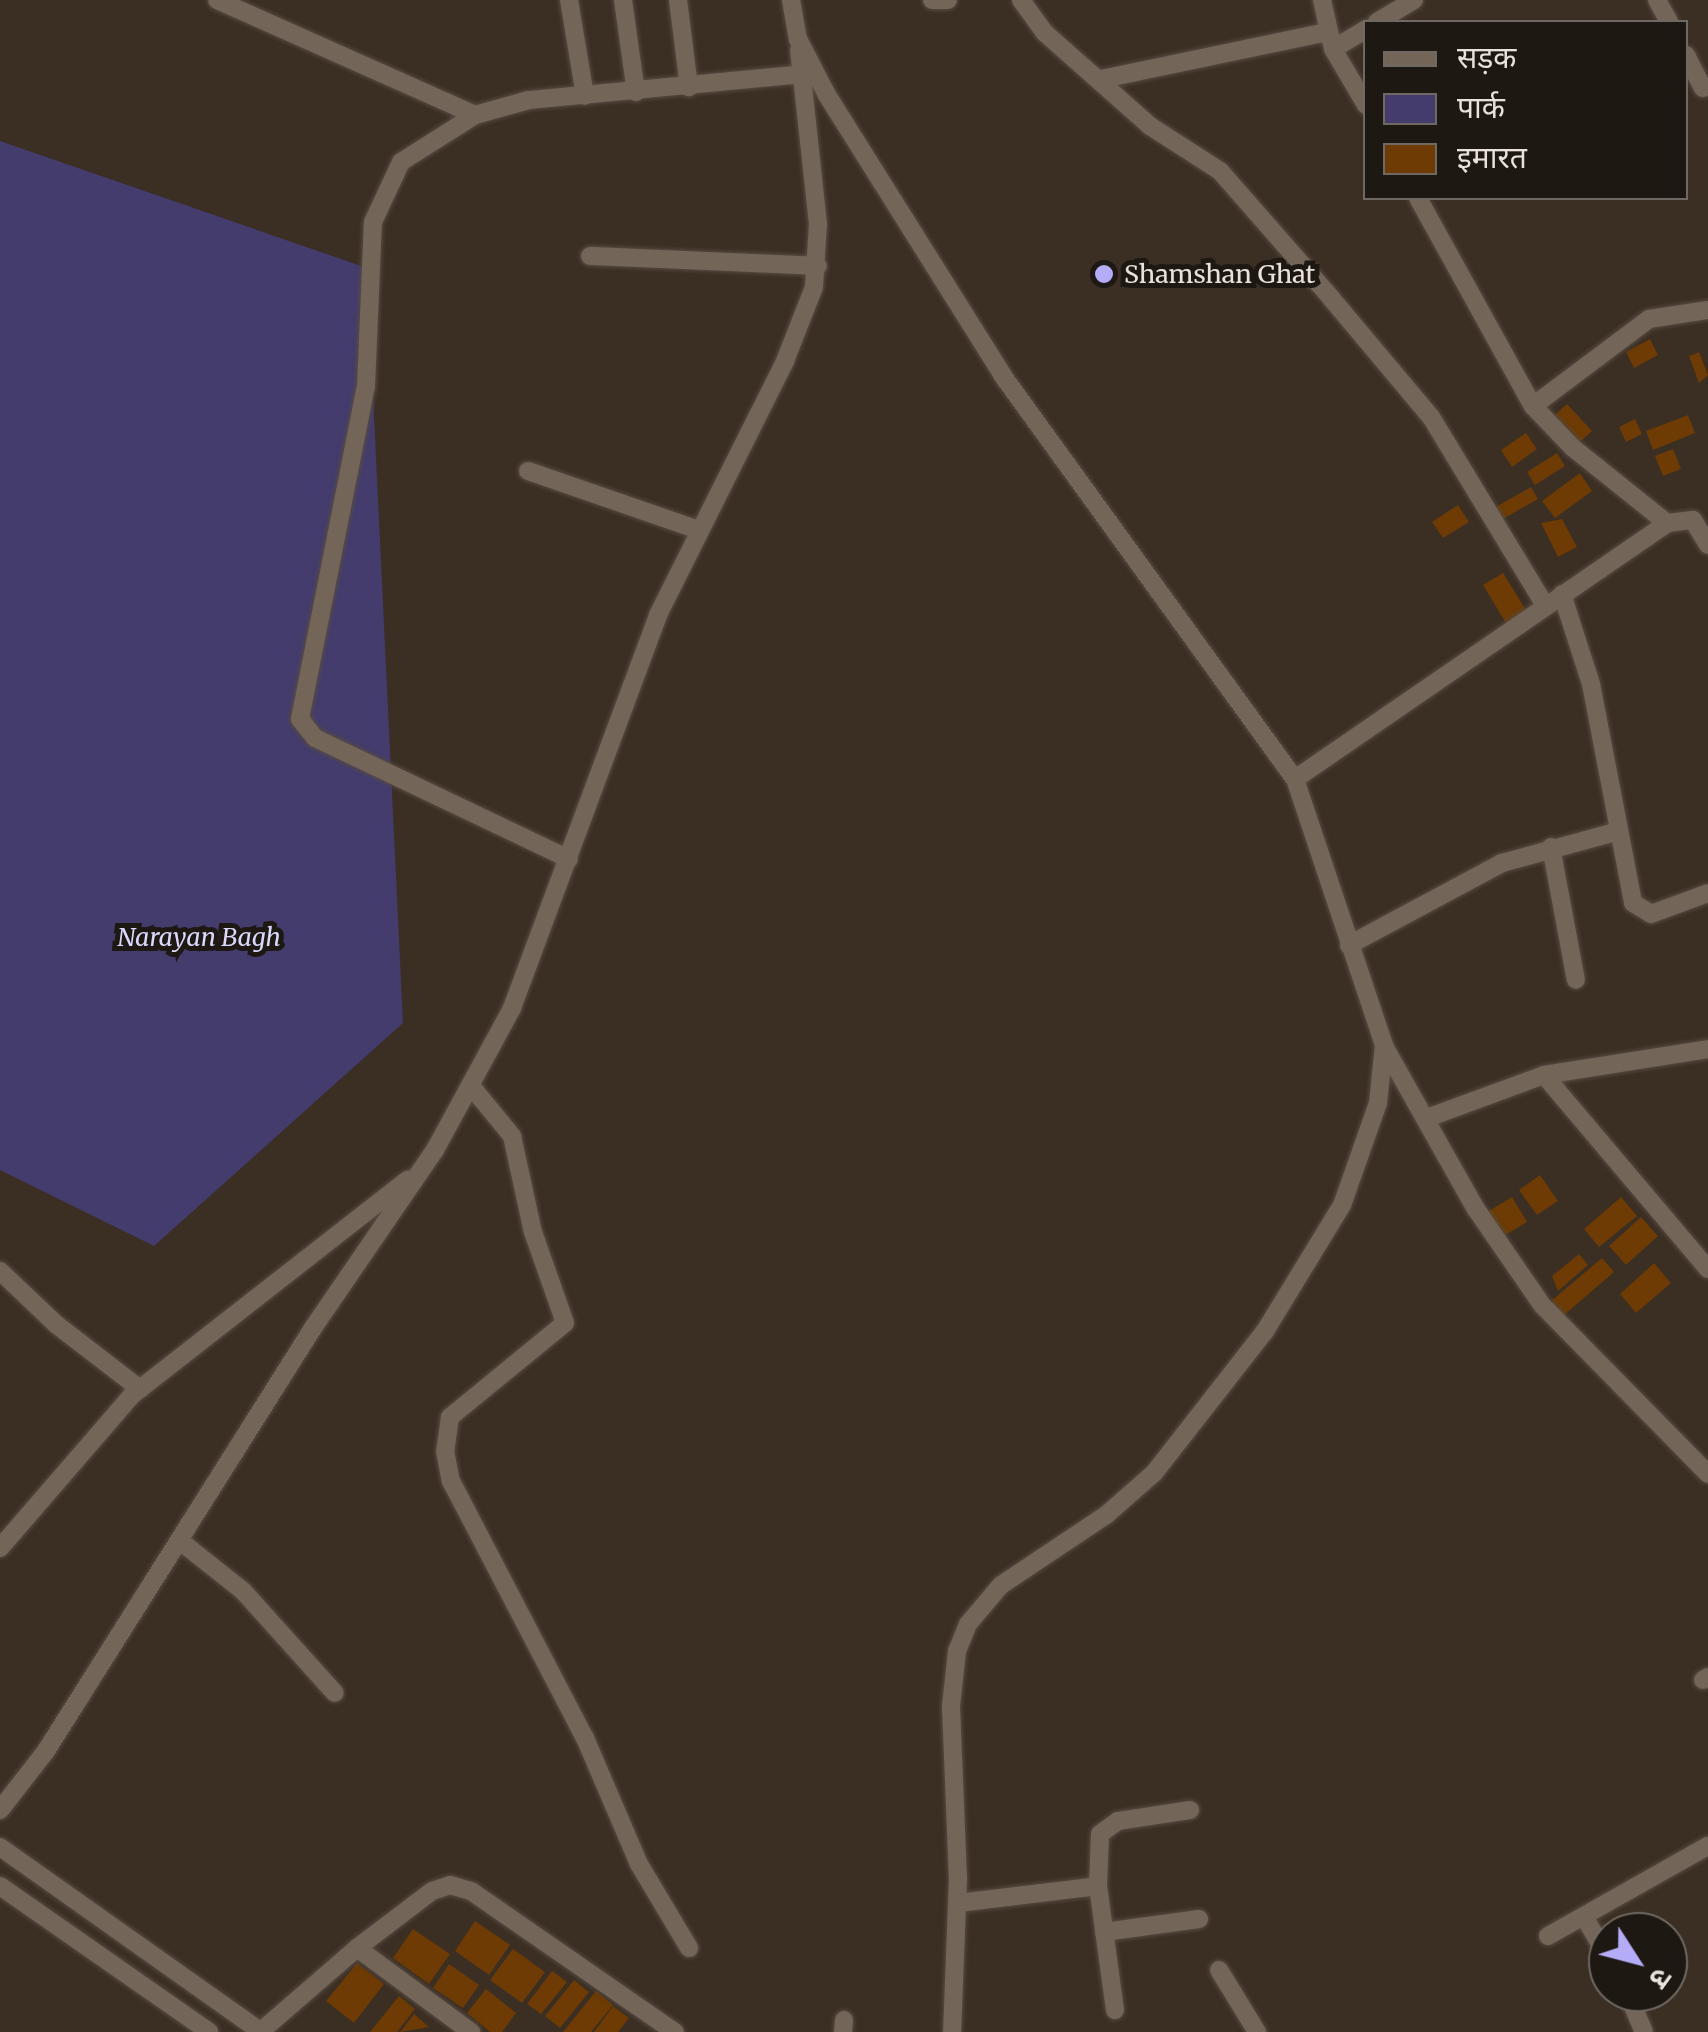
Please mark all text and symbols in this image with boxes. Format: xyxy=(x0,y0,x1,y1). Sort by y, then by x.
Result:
legend xyxy=(1363,20,1688,200)
text: सड़क xyxy=(1457,38,1516,76)
text: पार्क xyxy=(1457,88,1505,126)
text: इमारत xyxy=(1457,138,1527,176)
place label: Shamshan Ghat xyxy=(1124,259,1315,289)
marker: Shamshan Ghat xyxy=(1093,263,1115,285)
park label: Narayan Bagh xyxy=(117,922,281,952)
north arrow xyxy=(1588,1912,1688,2012)
text: उ xyxy=(1641,1961,1680,1996)

